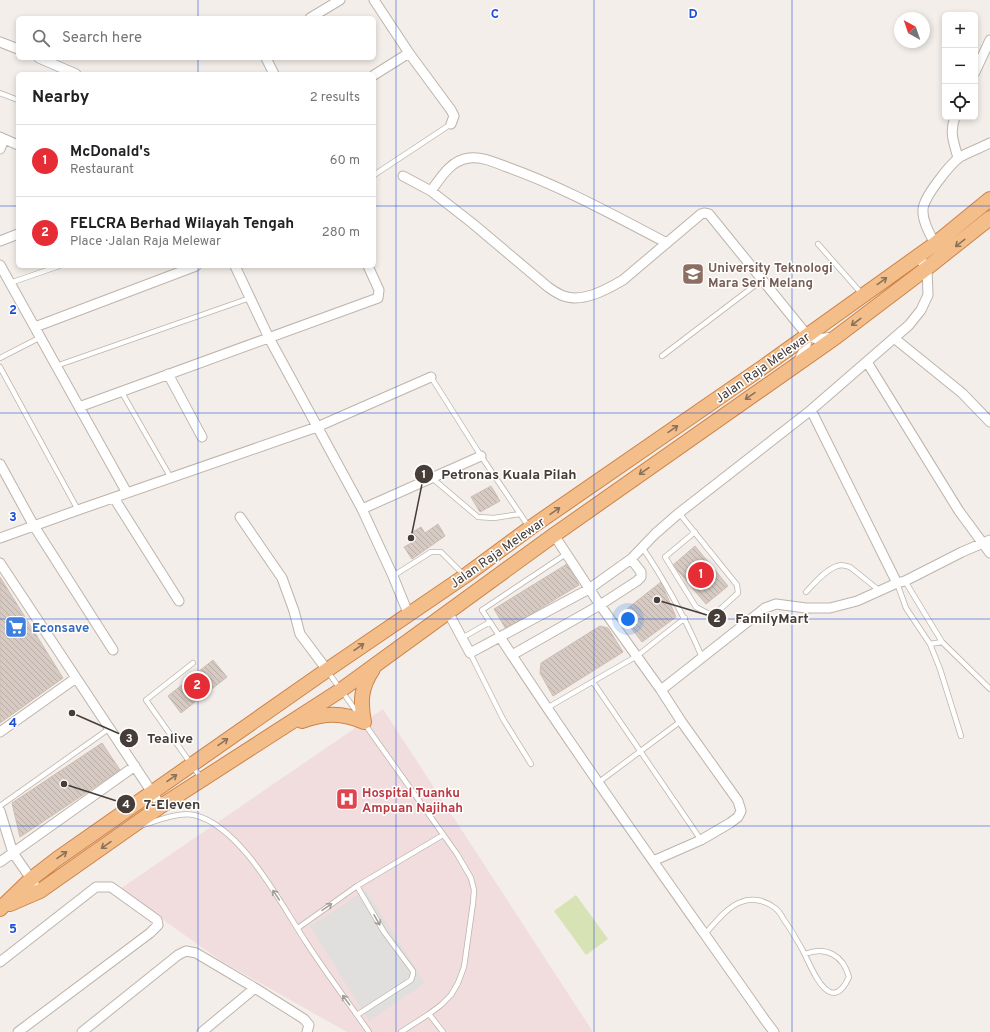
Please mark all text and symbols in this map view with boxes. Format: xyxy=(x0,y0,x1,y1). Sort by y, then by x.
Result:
text: C xyxy=(491,7,499,23)
text: D xyxy=(688,7,698,23)
north arrow xyxy=(894,12,930,48)
map controls xyxy=(942,12,978,120)
button: + xyxy=(942,12,978,48)
search box xyxy=(16,16,376,60)
icon: search xyxy=(30,27,52,49)
text: Search here xyxy=(62,29,142,48)
button: − xyxy=(942,48,978,84)
button: locate xyxy=(942,84,978,120)
text: Nearby xyxy=(32,87,89,109)
text: 2 results xyxy=(310,90,360,106)
text: McDonald's xyxy=(70,143,150,162)
text: 1 xyxy=(42,153,48,169)
text: 60 m xyxy=(330,153,360,169)
text: Restaurant xyxy=(70,162,134,178)
text: FELCRA Berhad Wilayah Tengah xyxy=(70,215,294,234)
text: 2 xyxy=(41,225,49,241)
text: 280 m xyxy=(322,225,360,241)
text: Place · Jalan Raja Melewar xyxy=(70,234,221,250)
one-way arrow xyxy=(954,238,965,247)
school or university icon: University Teknologi Mara Seri Melang xyxy=(680,261,706,287)
place label: University Teknologi Mara Seri Melang xyxy=(708,261,833,292)
one-way arrow xyxy=(877,277,888,285)
text: 2 xyxy=(9,303,17,319)
one-way arrow xyxy=(851,317,862,326)
street label: Jalan Raja Melewar xyxy=(712,330,814,407)
one-way arrow xyxy=(745,392,756,400)
one-way arrow xyxy=(668,425,679,433)
callout: Petronas Kuala Pilah xyxy=(414,461,585,487)
text: 1 xyxy=(422,467,426,483)
text: Petronas Kuala Pilah xyxy=(441,467,577,484)
one-way arrow xyxy=(638,467,649,475)
one-way arrow xyxy=(549,507,560,515)
text: 3 xyxy=(9,510,17,526)
street label: Jalan Raja Melewar xyxy=(447,515,549,592)
pin: 1 xyxy=(688,560,714,590)
callout: FamilyMart xyxy=(707,605,817,631)
your location xyxy=(618,609,638,629)
text: 2 xyxy=(713,611,721,627)
text: FamilyMart xyxy=(735,611,809,628)
supermarket icon: Econsave xyxy=(3,614,29,640)
place label: Econsave xyxy=(32,621,89,637)
one-way arrow xyxy=(353,643,364,651)
pin: 2 xyxy=(184,671,210,701)
text: 4 xyxy=(9,716,17,732)
callout: Tealive xyxy=(119,725,201,751)
text: 3 xyxy=(125,731,133,747)
text: Tealive xyxy=(147,731,193,748)
one-way arrow xyxy=(218,738,229,746)
one-way arrow xyxy=(166,774,177,782)
hospital icon: Hospital Tuanku Ampuan Najihah xyxy=(334,786,360,812)
place label: Hospital Tuanku Ampuan Najihah xyxy=(362,786,463,817)
callout: 7-Eleven xyxy=(116,791,209,817)
text: 4 xyxy=(122,797,130,813)
text: 7-Eleven xyxy=(144,797,200,814)
one-way arrow xyxy=(101,841,112,849)
one-way arrow xyxy=(56,851,67,859)
one-way arrow xyxy=(272,890,280,901)
one-way arrow xyxy=(322,903,333,911)
one-way arrow xyxy=(374,914,382,926)
text: 5 xyxy=(9,922,17,938)
one-way arrow xyxy=(342,995,350,1006)

